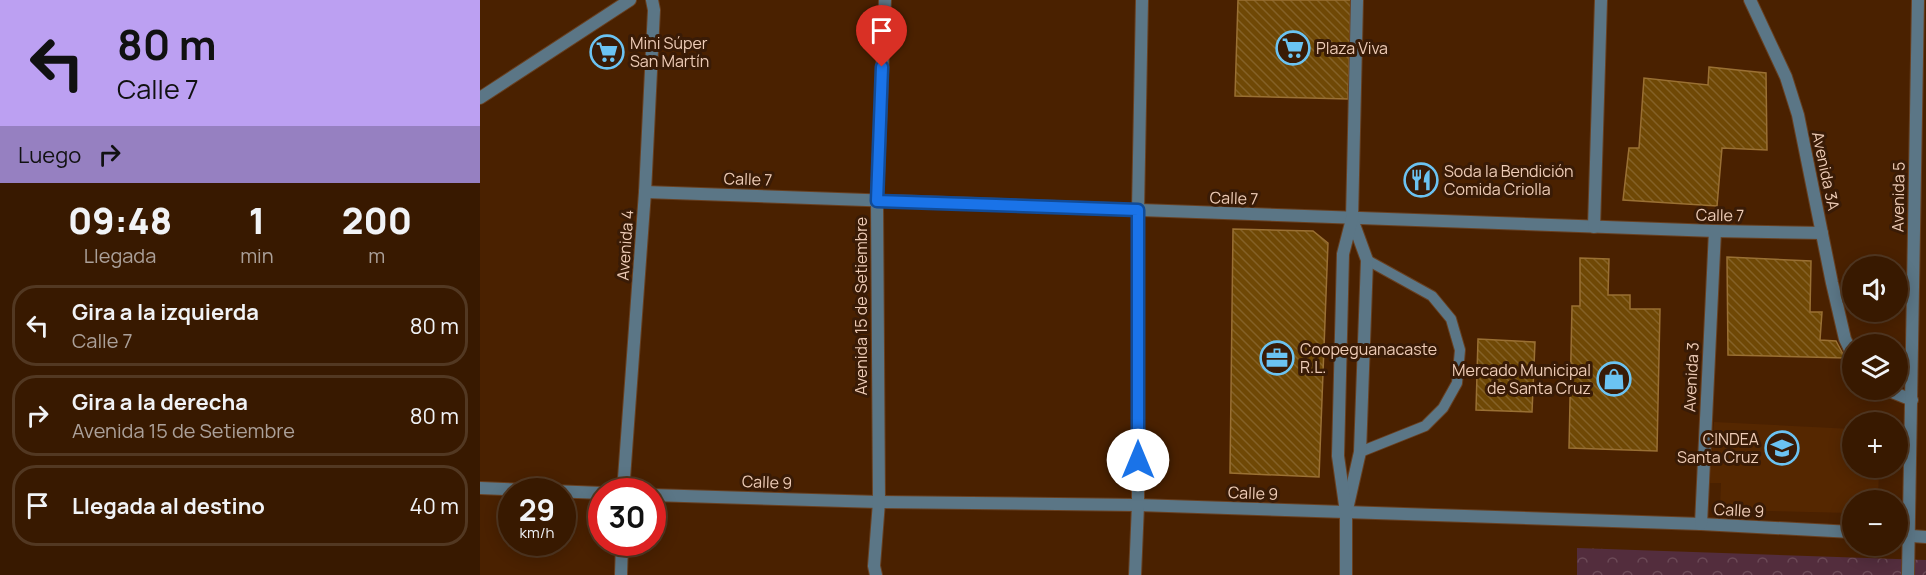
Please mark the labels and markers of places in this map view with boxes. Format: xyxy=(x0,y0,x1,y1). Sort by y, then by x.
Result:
pin xyxy=(856,5,907,67)
supermarket icon: Plaza Viva xyxy=(1275,30,1311,66)
place label: Mini Súper San Martín xyxy=(630,32,709,72)
supermarket icon: Mini Súper San Martín xyxy=(589,34,625,70)
place label: Plaza Viva xyxy=(1316,37,1388,59)
place label: Soda la Bendición Comida Criolla xyxy=(1444,160,1574,200)
restaurant icon: Soda la Bendición Comida Criolla xyxy=(1403,162,1439,198)
place label: Coopeguanacaste R.L. xyxy=(1300,338,1437,378)
office icon: Coopeguanacaste R.L. xyxy=(1259,340,1295,376)
place label: Mercado Municipal de Santa Cruz xyxy=(1452,359,1591,399)
shop icon: Mercado Municipal de Santa Cruz xyxy=(1596,361,1632,397)
place label: CINDEA Santa Cruz xyxy=(1677,428,1759,468)
school or university icon: CINDEA Santa Cruz xyxy=(1764,430,1800,466)

